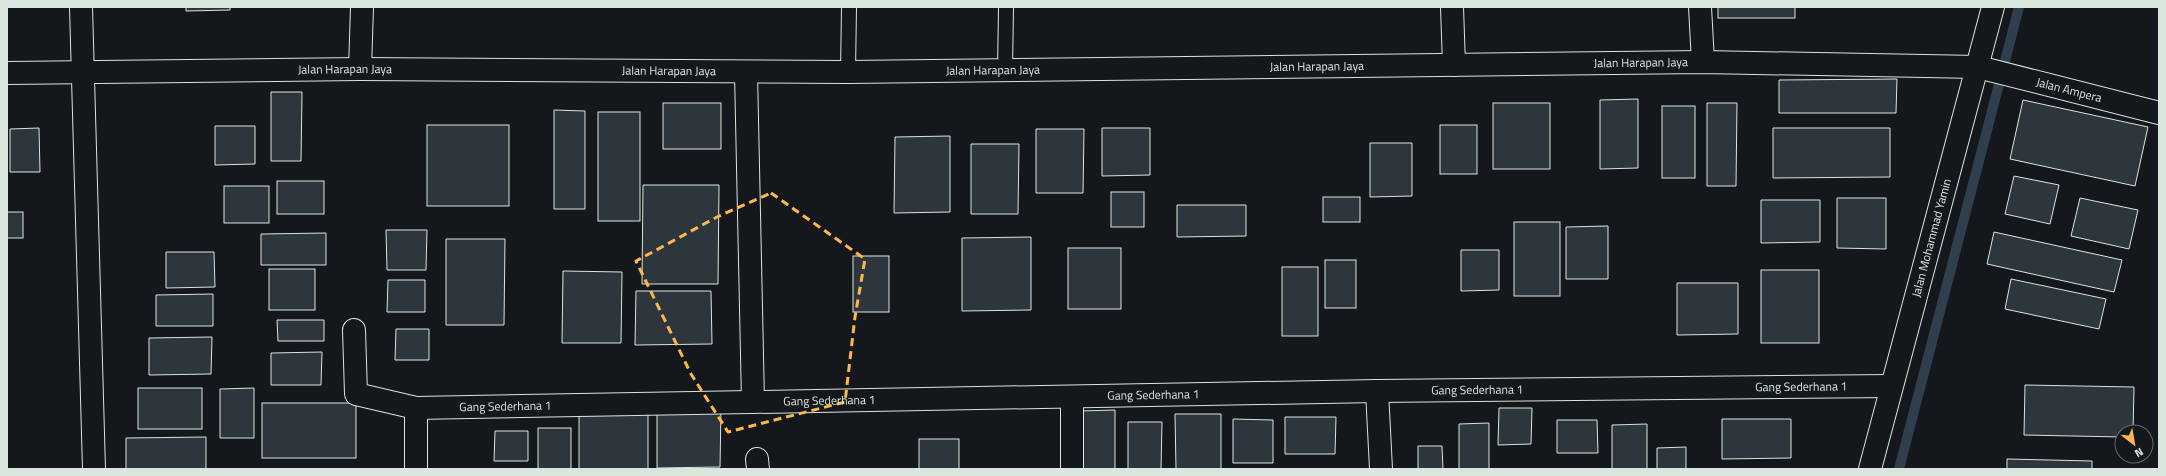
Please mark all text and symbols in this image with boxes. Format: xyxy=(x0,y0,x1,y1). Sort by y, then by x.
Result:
street label: Jalan Harapan Jaya xyxy=(1594,52,1688,72)
street label: Jalan Harapan Jaya xyxy=(1270,56,1364,76)
street label: Jalan Harapan Jaya xyxy=(298,59,392,79)
street label: Jalan Harapan Jaya xyxy=(946,60,1040,80)
street label: Jalan Harapan Jaya xyxy=(622,61,716,80)
street label: Jalan Ampera xyxy=(2034,72,2104,107)
street label: Jalan Mohammad Yamin xyxy=(1906,176,1956,299)
street label: Gang Sederhana 1 xyxy=(1755,376,1847,396)
street label: Gang Sederhana 1 xyxy=(1431,380,1523,399)
street label: Gang Sederhana 1 xyxy=(1107,384,1199,405)
street label: Gang Sederhana 1 xyxy=(783,390,876,411)
street label: Gang Sederhana 1 xyxy=(459,396,552,416)
north arrow xyxy=(2114,424,2154,464)
text: N xyxy=(2132,444,2147,461)

